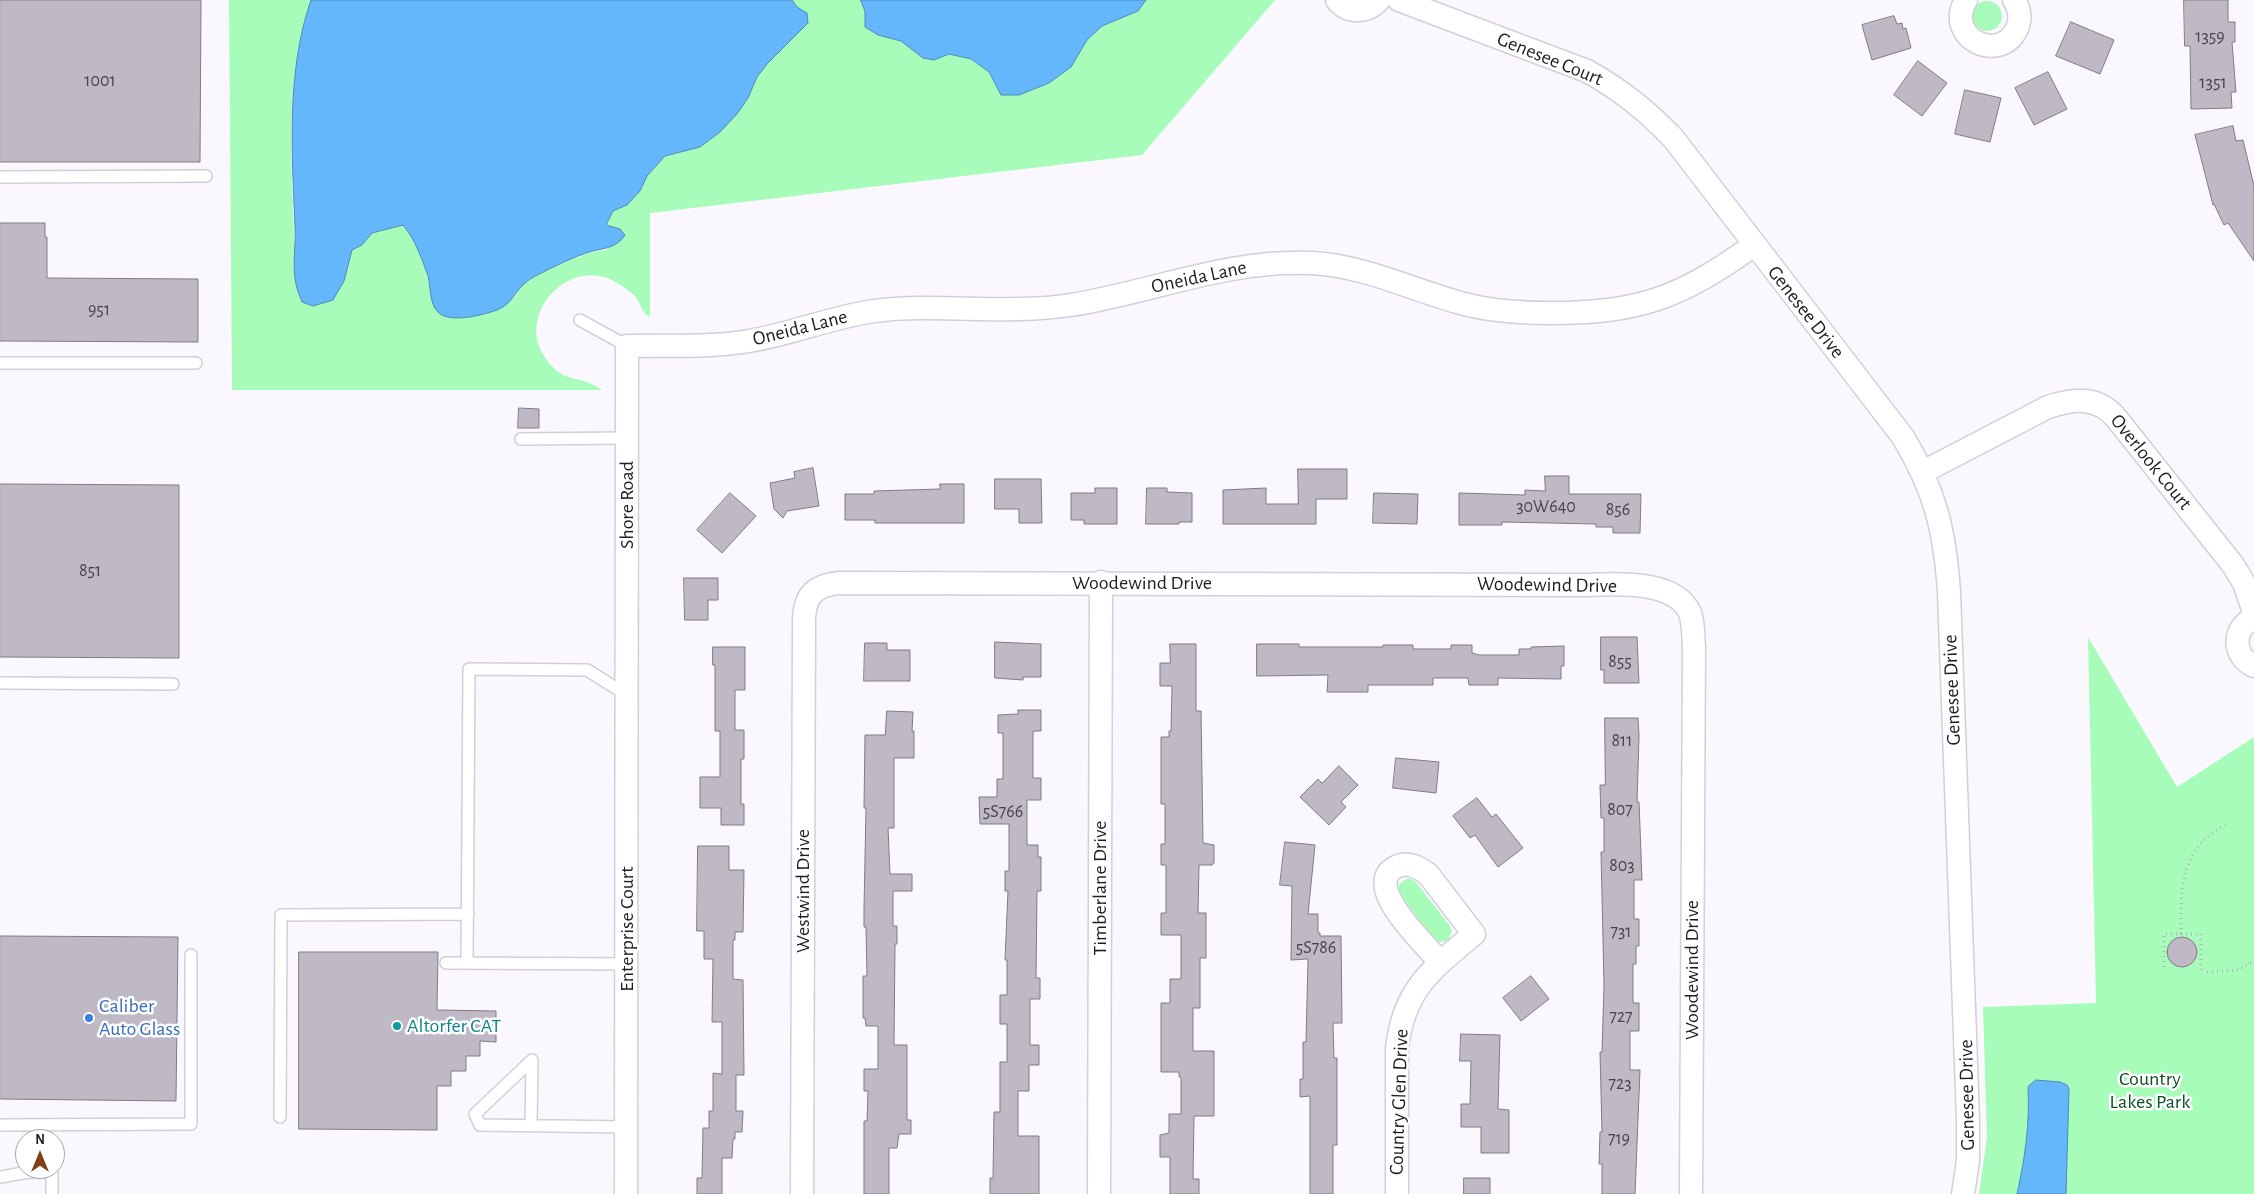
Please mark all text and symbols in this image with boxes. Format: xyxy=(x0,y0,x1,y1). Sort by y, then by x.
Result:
house number: 1359 xyxy=(2195,26,2225,48)
street label: Genesee Court xyxy=(1494,27,1606,91)
house number: 1001 xyxy=(84,70,116,92)
house number: 1351 xyxy=(2199,72,2227,94)
street label: Oneida Lane xyxy=(1149,255,1249,299)
street label: Genesee Drive xyxy=(1762,261,1850,363)
house number: 951 xyxy=(88,299,110,321)
street label: Oneida Lane xyxy=(750,305,850,351)
street label: Overlook Court xyxy=(2105,409,2197,515)
street label: Shore Road xyxy=(615,461,639,549)
house number: 30W640 xyxy=(1516,496,1576,518)
house number: 856 xyxy=(1606,499,1630,521)
house number: 851 xyxy=(79,560,101,582)
street label: Woodewind Drive xyxy=(1072,571,1212,595)
street label: Woodewind Drive xyxy=(1477,572,1617,598)
street label: Genesee Drive xyxy=(1938,634,1966,746)
house number: 855 xyxy=(1608,651,1632,673)
house number: 811 xyxy=(1612,730,1632,752)
house number: 807 xyxy=(1607,799,1633,821)
house number: 5S766 xyxy=(983,801,1023,823)
street label: Timberlane Drive xyxy=(1088,820,1112,956)
street label: Westwind Drive xyxy=(791,829,815,953)
house number: 803 xyxy=(1609,855,1635,877)
street label: Enterprise Court xyxy=(615,866,639,992)
street label: Woodewind Drive xyxy=(1680,900,1704,1040)
house number: 731 xyxy=(1610,921,1632,943)
house number: 5S786 xyxy=(1296,937,1336,959)
place label: Caliber Auto Glass xyxy=(99,994,180,1041)
house number: 727 xyxy=(1609,1006,1633,1028)
marker: Caliber Auto Glass xyxy=(83,1012,95,1024)
place label: Altorfer CAT xyxy=(407,1014,501,1038)
marker: Altorfer CAT xyxy=(391,1020,403,1032)
street label: Country Glen Drive xyxy=(1384,1029,1414,1175)
street label: Genesee Drive xyxy=(1954,1039,1980,1151)
park label: Country Lakes Park xyxy=(2110,1067,2190,1114)
house number: 723 xyxy=(1608,1073,1632,1095)
house number: 719 xyxy=(1608,1128,1630,1150)
north arrow xyxy=(15,1129,65,1179)
text: N xyxy=(35,1133,45,1147)

